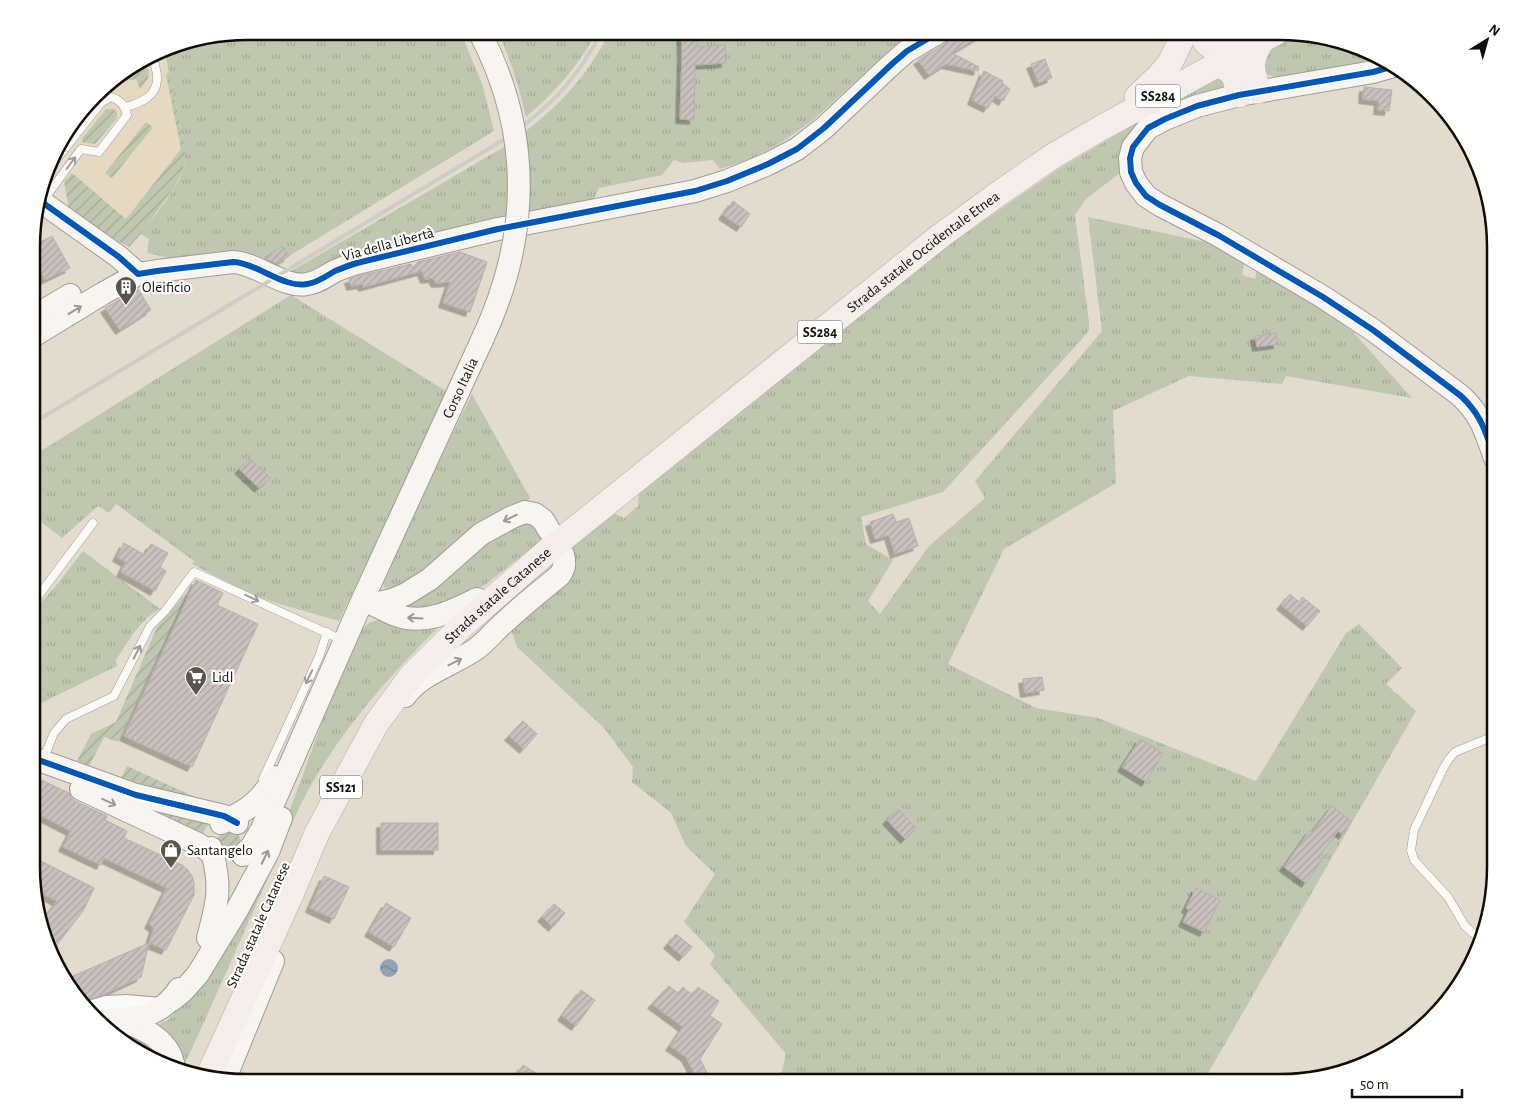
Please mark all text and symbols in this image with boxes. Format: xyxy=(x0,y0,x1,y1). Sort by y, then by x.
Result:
north arrow xyxy=(1462,15,1512,65)
text: N xyxy=(1486,22,1502,39)
road number: SS284 xyxy=(1136,84,1180,108)
one-way arrow xyxy=(65,157,76,170)
street label: Strada statale Occidentale Etnea xyxy=(844,189,1002,316)
street label: Via della Libertà xyxy=(341,225,436,264)
building icon: Oleificio xyxy=(114,275,138,306)
place label: Oleificio xyxy=(142,280,191,295)
one-way arrow xyxy=(67,305,81,315)
road number: SS284 xyxy=(798,321,842,344)
street label: Corso Italia xyxy=(440,355,481,421)
one-way arrow xyxy=(503,514,517,524)
street label: Strada statale Catanese xyxy=(442,545,554,647)
one-way arrow xyxy=(244,594,259,604)
one-way arrow xyxy=(407,614,423,623)
one-way arrow xyxy=(133,645,142,660)
one-way arrow xyxy=(447,657,462,667)
supermarket icon: Lidl xyxy=(184,665,208,696)
one-way arrow xyxy=(304,669,314,684)
place label: Lidl xyxy=(212,670,233,685)
road number: SS121 xyxy=(320,776,362,799)
one-way arrow xyxy=(101,798,116,808)
shop icon: Santangelo xyxy=(159,838,183,869)
place label: Santangelo xyxy=(187,843,253,858)
one-way arrow xyxy=(261,850,271,865)
street label: Strada statale Catanese xyxy=(224,860,293,990)
scale bar xyxy=(1352,1066,1462,1098)
text: 50 m xyxy=(1360,1077,1389,1092)

